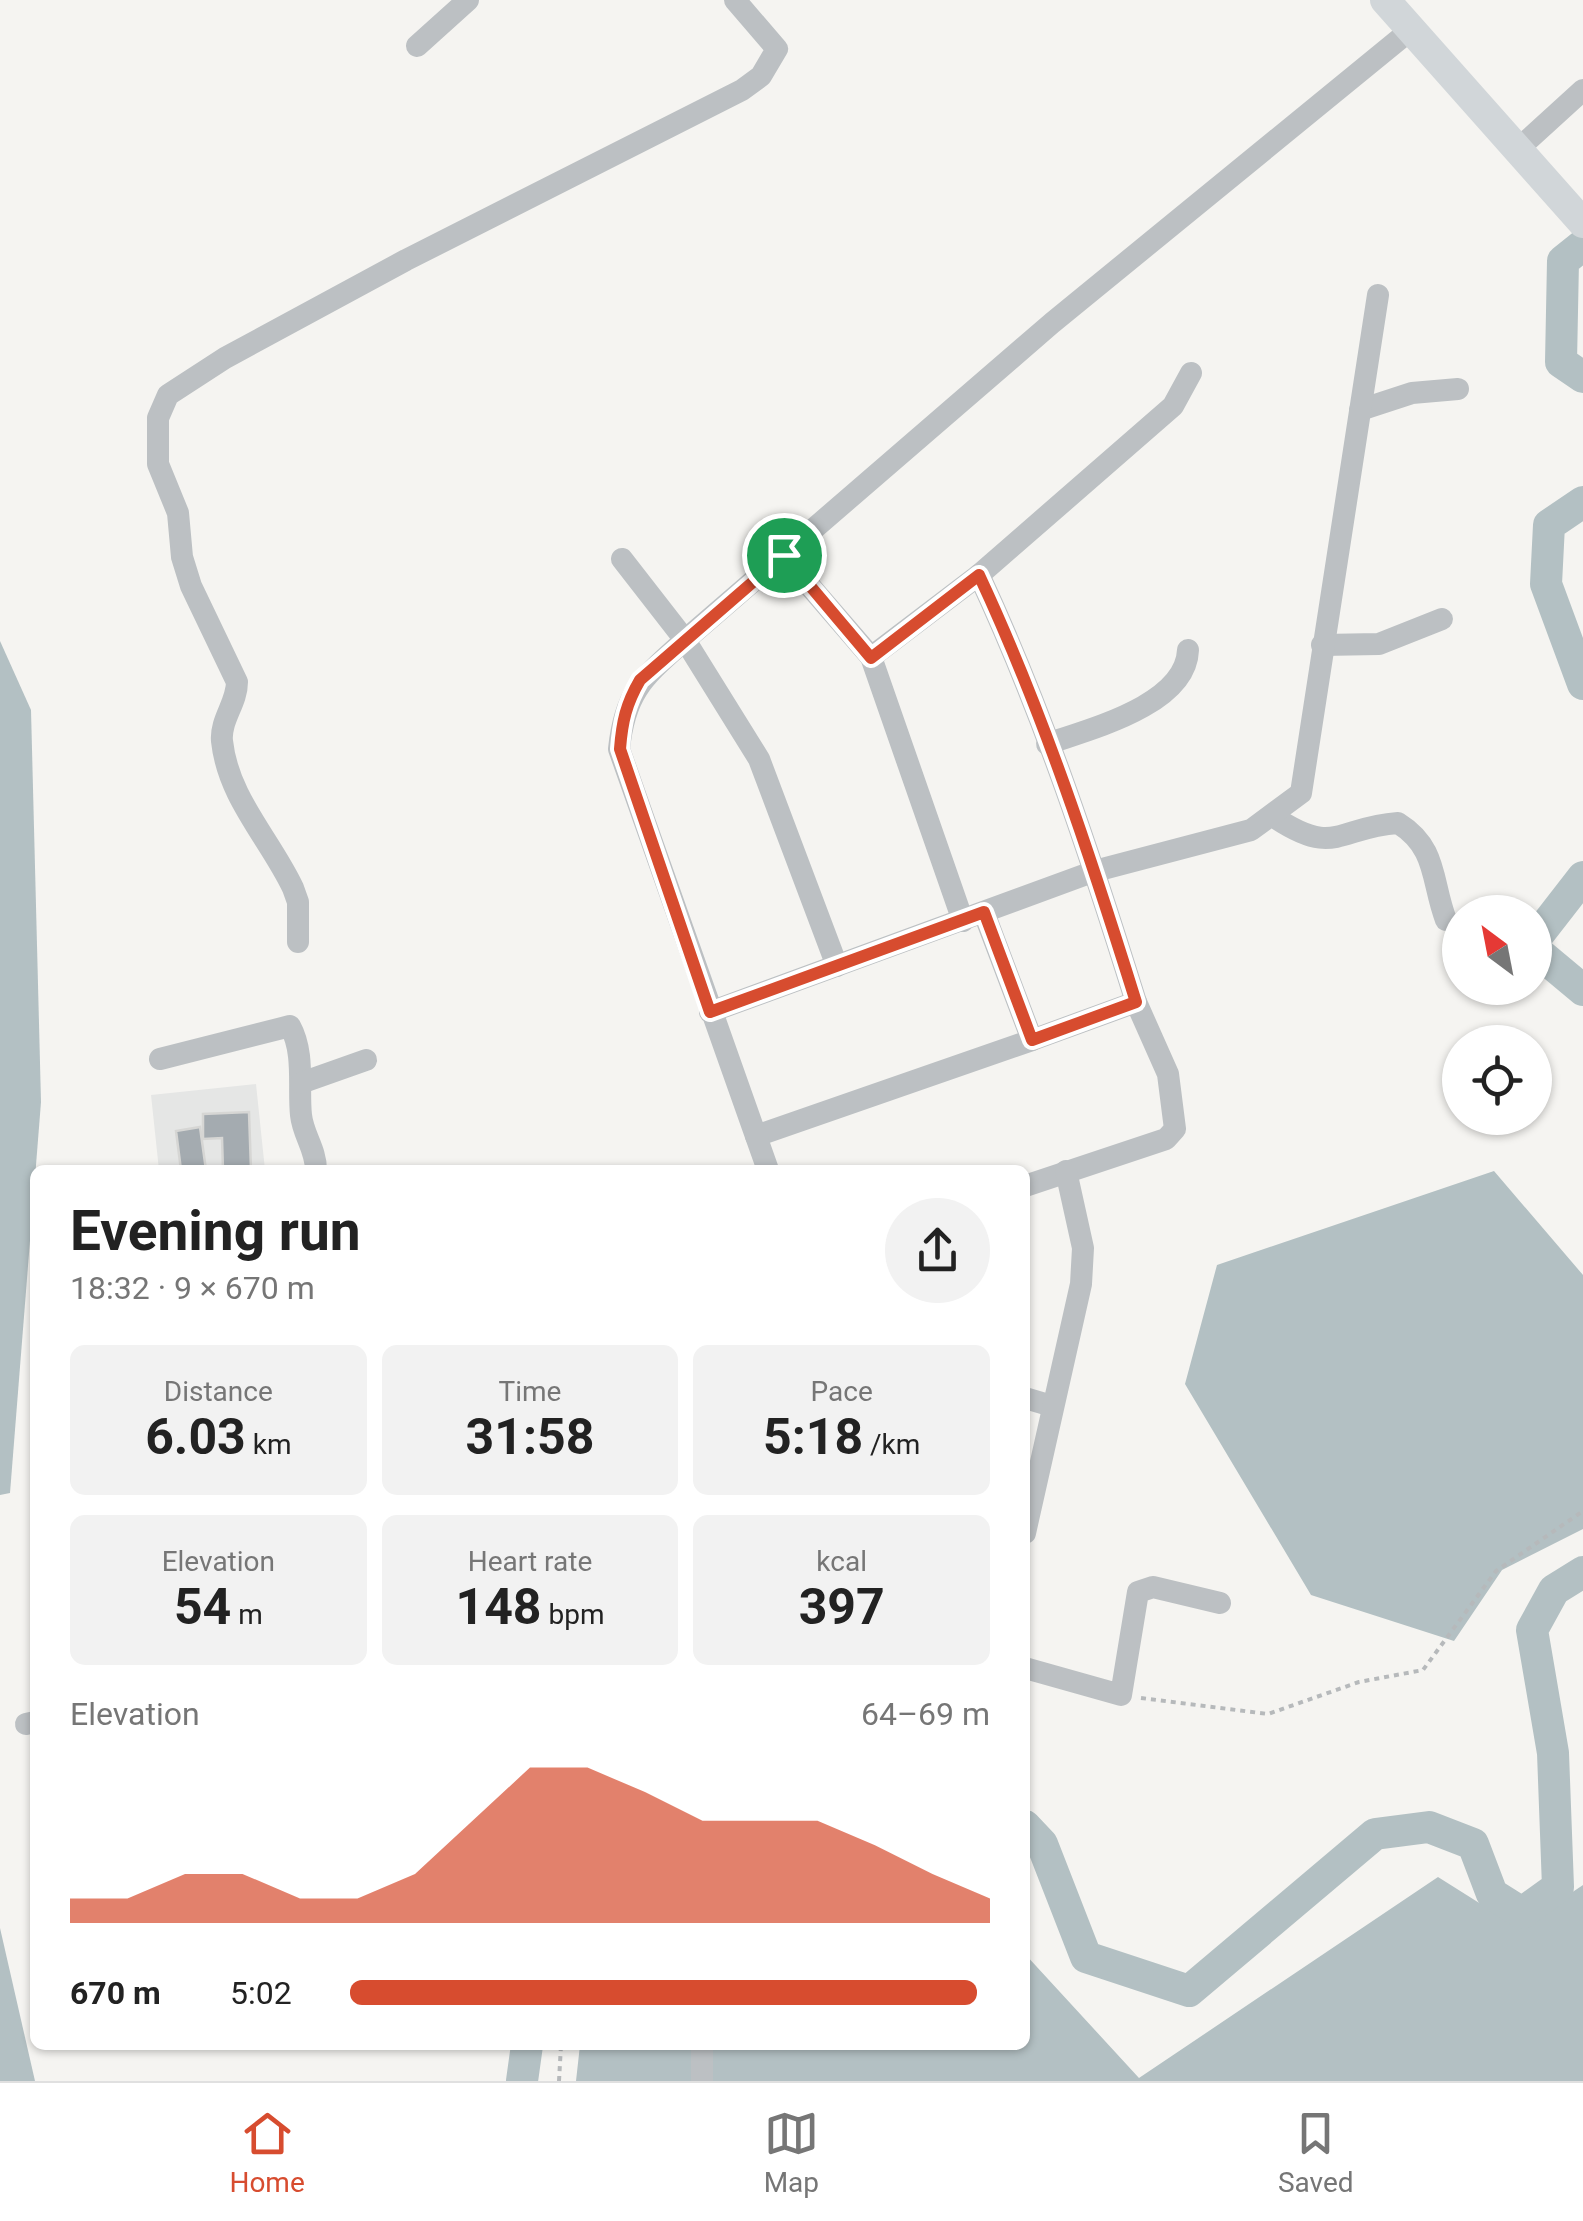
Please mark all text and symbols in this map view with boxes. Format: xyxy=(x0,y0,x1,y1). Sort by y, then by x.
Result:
pin xyxy=(742,513,827,598)
icon: arrive xyxy=(757,528,812,583)
north arrow xyxy=(1442,895,1552,1005)
map controls xyxy=(1442,895,1552,1135)
button: locate xyxy=(1442,1025,1552,1135)
button: share xyxy=(885,1198,990,1303)
text: Evening run xyxy=(70,1199,361,1263)
text: 18:32 · 9 × 670 m xyxy=(70,1269,315,1307)
text: Distance xyxy=(164,1375,273,1408)
text: Time xyxy=(499,1375,561,1408)
text: Pace xyxy=(811,1375,873,1408)
text: 6.03 xyxy=(145,1408,246,1466)
text: 31:58 xyxy=(466,1408,594,1466)
text: 5:18 xyxy=(763,1408,863,1466)
text: km xyxy=(246,1428,291,1461)
text: /km xyxy=(863,1428,920,1461)
text: Elevation xyxy=(162,1545,275,1578)
text: Heart rate xyxy=(468,1545,592,1578)
text: kcal xyxy=(816,1545,867,1578)
text: 54 xyxy=(174,1578,231,1636)
text: 148 xyxy=(455,1578,542,1636)
text: 397 xyxy=(799,1578,885,1636)
text: m xyxy=(231,1598,263,1631)
text: bpm xyxy=(542,1598,605,1631)
text: Elevation xyxy=(70,1695,200,1733)
text: 64–69 m xyxy=(861,1695,990,1733)
text: 670 m xyxy=(70,1974,161,2012)
text: 5:02 xyxy=(230,1974,292,2012)
tab: Home xyxy=(229,2106,305,2199)
tab: Map xyxy=(764,2106,819,2199)
tab: Saved xyxy=(1278,2106,1354,2199)

